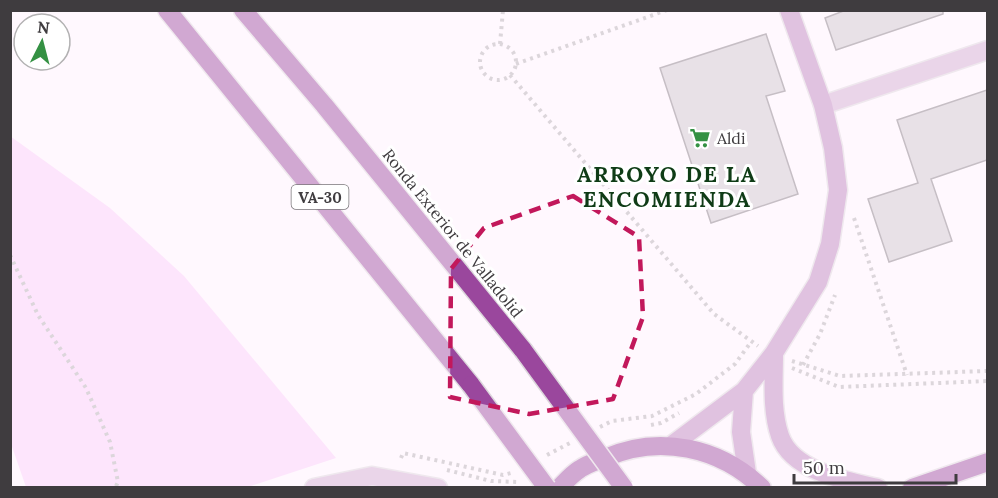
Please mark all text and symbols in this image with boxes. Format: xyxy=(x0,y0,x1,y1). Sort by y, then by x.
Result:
north arrow xyxy=(12,12,72,72)
text: N xyxy=(36,16,51,38)
supermarket icon: Aldi xyxy=(688,126,712,150)
place label: Aldi xyxy=(716,128,745,148)
street label: Ronda Exterior de Valladolid xyxy=(379,145,528,322)
district label: ARROYO DE LA ENCOMIENDA xyxy=(577,160,757,213)
road number: VA-30 xyxy=(292,185,348,209)
scale bar xyxy=(794,447,956,485)
text: 50 m xyxy=(803,456,845,479)

